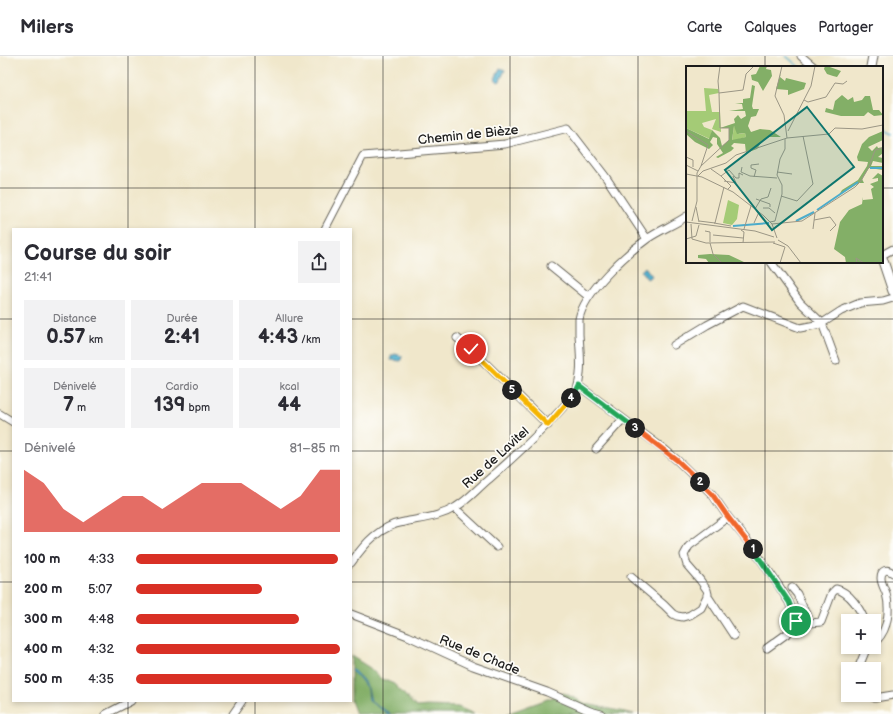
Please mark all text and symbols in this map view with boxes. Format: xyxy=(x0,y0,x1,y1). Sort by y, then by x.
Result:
text: Milers xyxy=(20,16,74,39)
text: Carte xyxy=(687,19,722,36)
text: Calques xyxy=(744,19,796,36)
text: Partager xyxy=(818,19,873,36)
inset map xyxy=(686,66,883,263)
street label: Chemin de Bièze xyxy=(417,122,519,148)
text: Course du soir xyxy=(24,240,171,267)
button: share xyxy=(298,241,340,283)
text: 21:41 xyxy=(24,269,52,285)
text: Distance xyxy=(53,312,97,325)
text: Durée xyxy=(166,312,198,325)
text: Allure xyxy=(275,312,303,325)
text: 0.57 xyxy=(46,325,86,349)
text: 2:41 xyxy=(164,325,200,349)
text: 4:43 xyxy=(258,325,298,349)
pin xyxy=(454,332,488,366)
text: km xyxy=(86,333,103,346)
text: /km xyxy=(298,333,321,346)
icon: check xyxy=(460,338,482,360)
text: Dénivelé xyxy=(53,380,96,393)
text: Cardio xyxy=(166,380,198,393)
text: kcal xyxy=(279,380,299,393)
pin: 5 xyxy=(502,380,522,400)
text: 5 xyxy=(509,383,515,396)
pin: 4 xyxy=(561,388,581,408)
text: 4 xyxy=(568,391,574,404)
text: 7 xyxy=(63,393,74,417)
text: 139 xyxy=(154,393,186,417)
text: 44 xyxy=(278,393,301,417)
text: m xyxy=(74,401,86,414)
text: bpm xyxy=(186,401,210,414)
pin: 3 xyxy=(625,418,645,438)
text: 3 xyxy=(632,421,638,434)
street label: Rue de Lavitel xyxy=(459,424,532,492)
text: Dénivelé xyxy=(24,440,75,456)
text: 81–85 m xyxy=(290,440,340,456)
pin: 2 xyxy=(690,472,710,492)
text: 2 xyxy=(697,475,703,488)
pin: 1 xyxy=(743,539,763,559)
text: 1 xyxy=(751,542,755,555)
text: 100 m xyxy=(24,551,60,567)
text: 4:33 xyxy=(88,551,115,567)
text: 200 m xyxy=(24,581,62,597)
text: 5:07 xyxy=(88,581,112,597)
pin xyxy=(779,604,813,638)
icon: arrive xyxy=(785,610,807,632)
text: 300 m xyxy=(24,611,62,627)
text: 4:48 xyxy=(88,611,114,627)
map controls xyxy=(841,614,881,702)
button: + xyxy=(841,614,881,654)
street label: Rue de Chade xyxy=(437,632,522,678)
text: 400 m xyxy=(24,641,62,657)
text: 4:32 xyxy=(88,641,114,657)
button: − xyxy=(841,662,881,702)
text: 500 m xyxy=(24,671,62,687)
text: 4:35 xyxy=(88,671,114,687)

